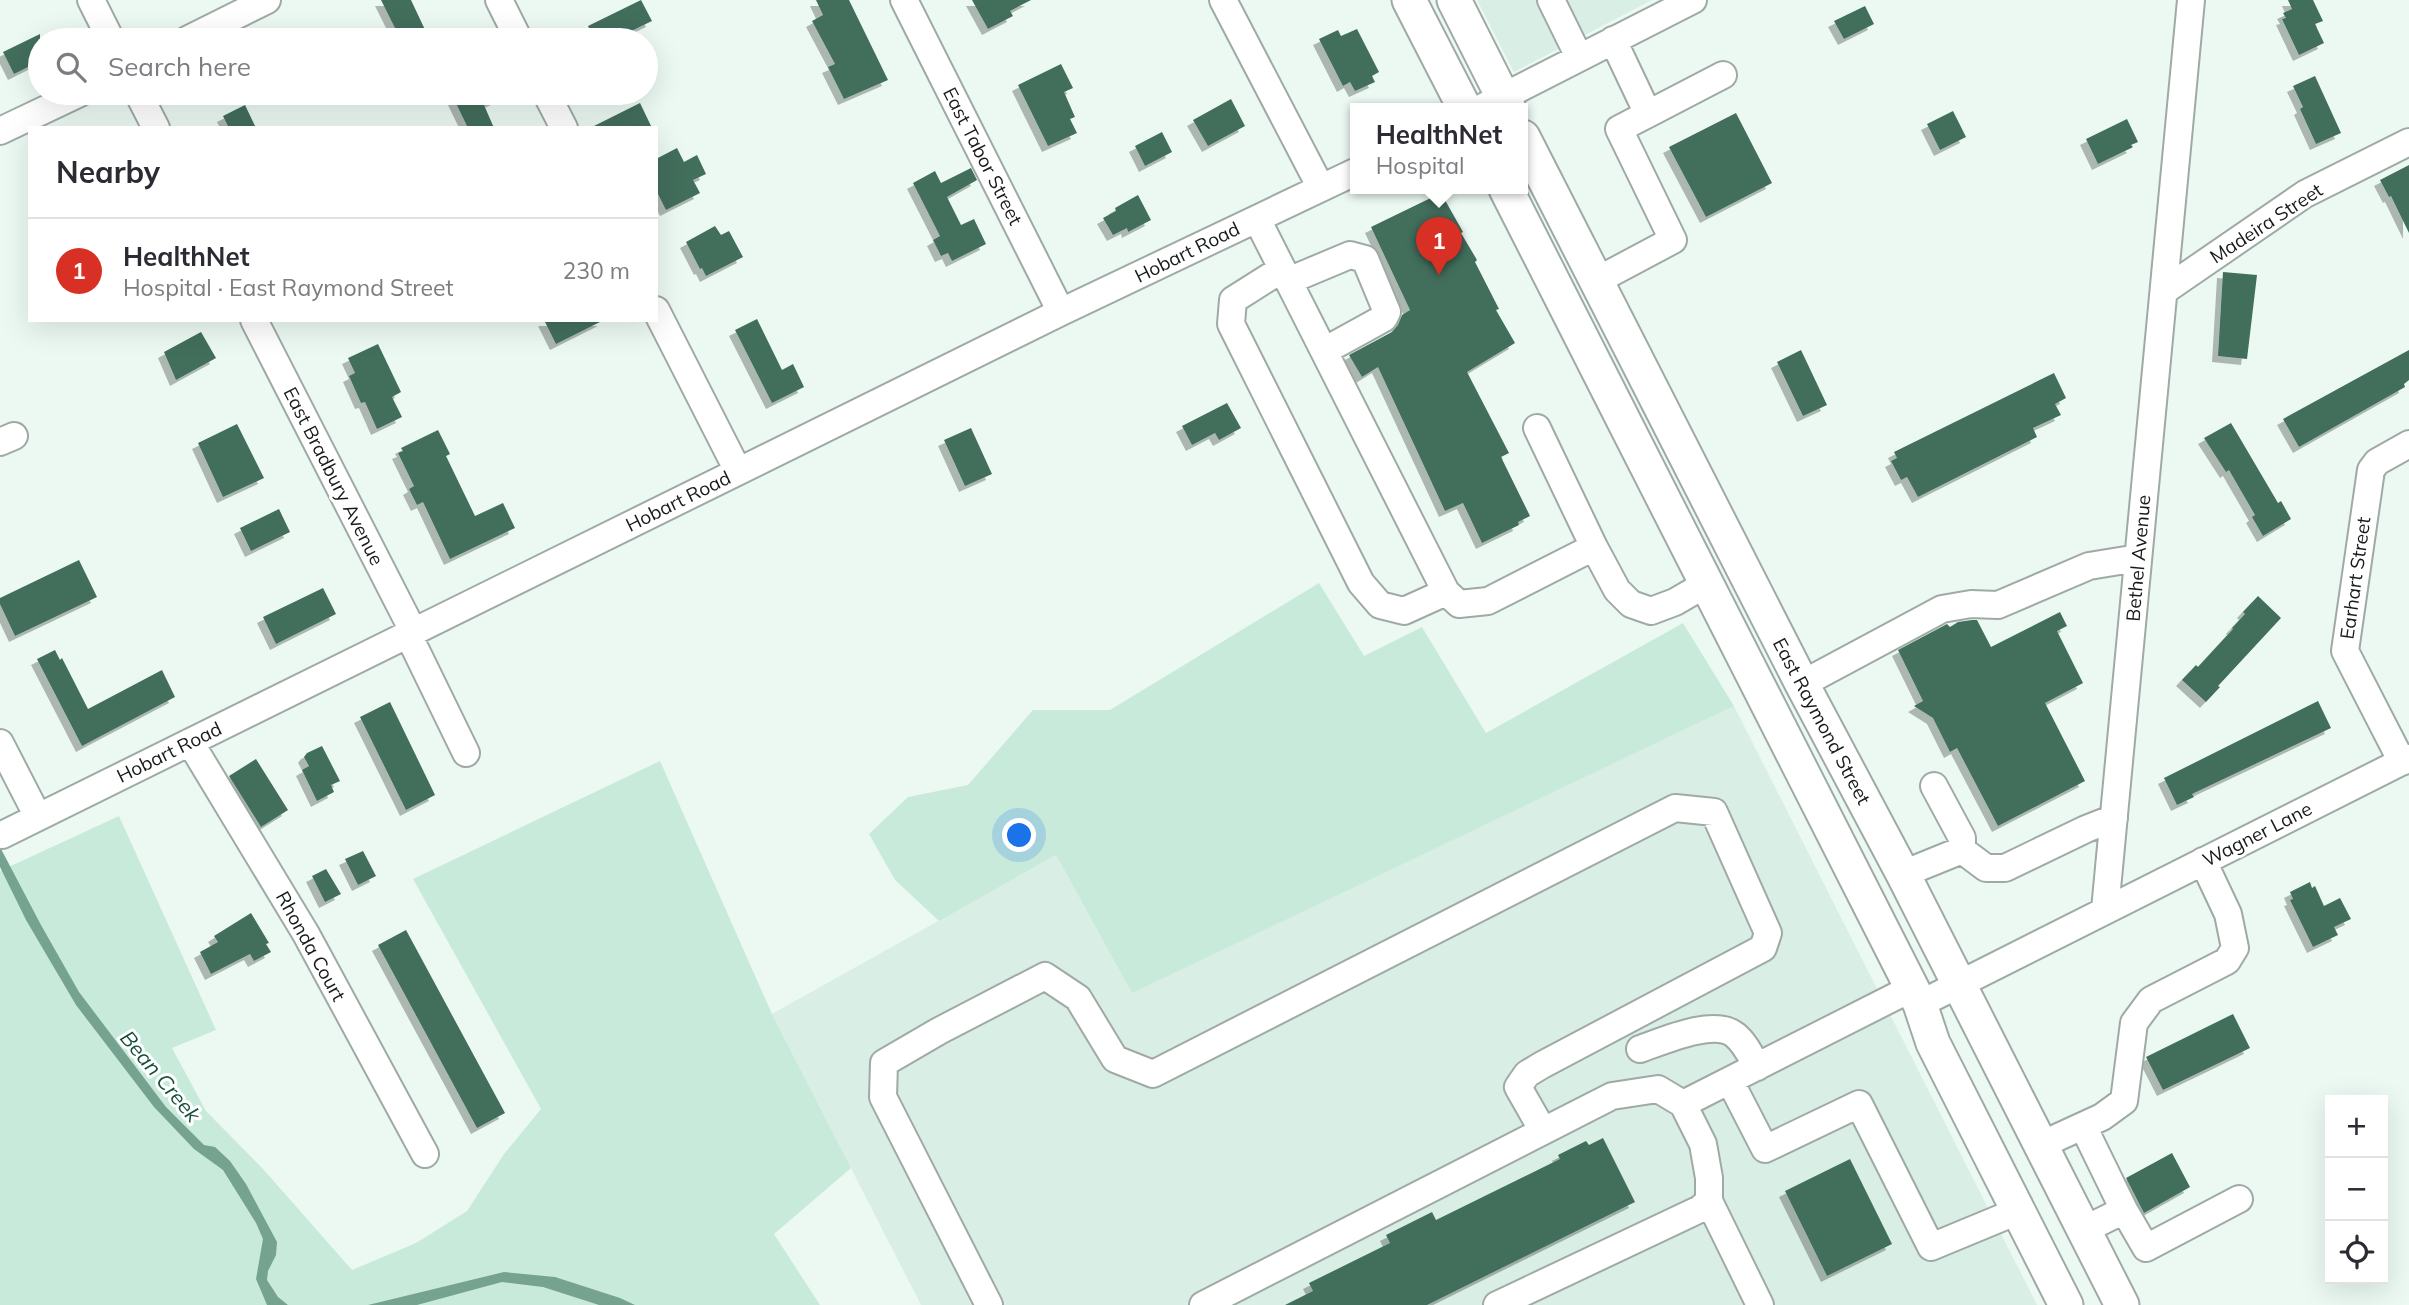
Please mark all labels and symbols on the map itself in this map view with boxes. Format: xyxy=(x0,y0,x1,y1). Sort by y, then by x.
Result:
street label: East Tabor Street xyxy=(938,83,1028,229)
street label: Madeira Street xyxy=(2205,177,2327,268)
street label: Hobart Road xyxy=(1131,216,1243,288)
pin: 1 xyxy=(1416,217,1462,275)
street label: East Bradbury Avenue xyxy=(279,383,389,569)
street label: Hobart Road xyxy=(622,465,734,537)
street label: Bethel Avenue xyxy=(2121,494,2155,622)
street label: Earhart Street xyxy=(2335,515,2376,641)
street label: East Raymond Street xyxy=(1768,633,1876,809)
street label: Hobart Road xyxy=(113,716,225,788)
street label: Wagner Lane xyxy=(2198,796,2316,872)
your location xyxy=(1002,818,1036,852)
street label: Rhonda Court xyxy=(271,887,351,1006)
water label: Bean Creek xyxy=(115,1025,208,1128)

